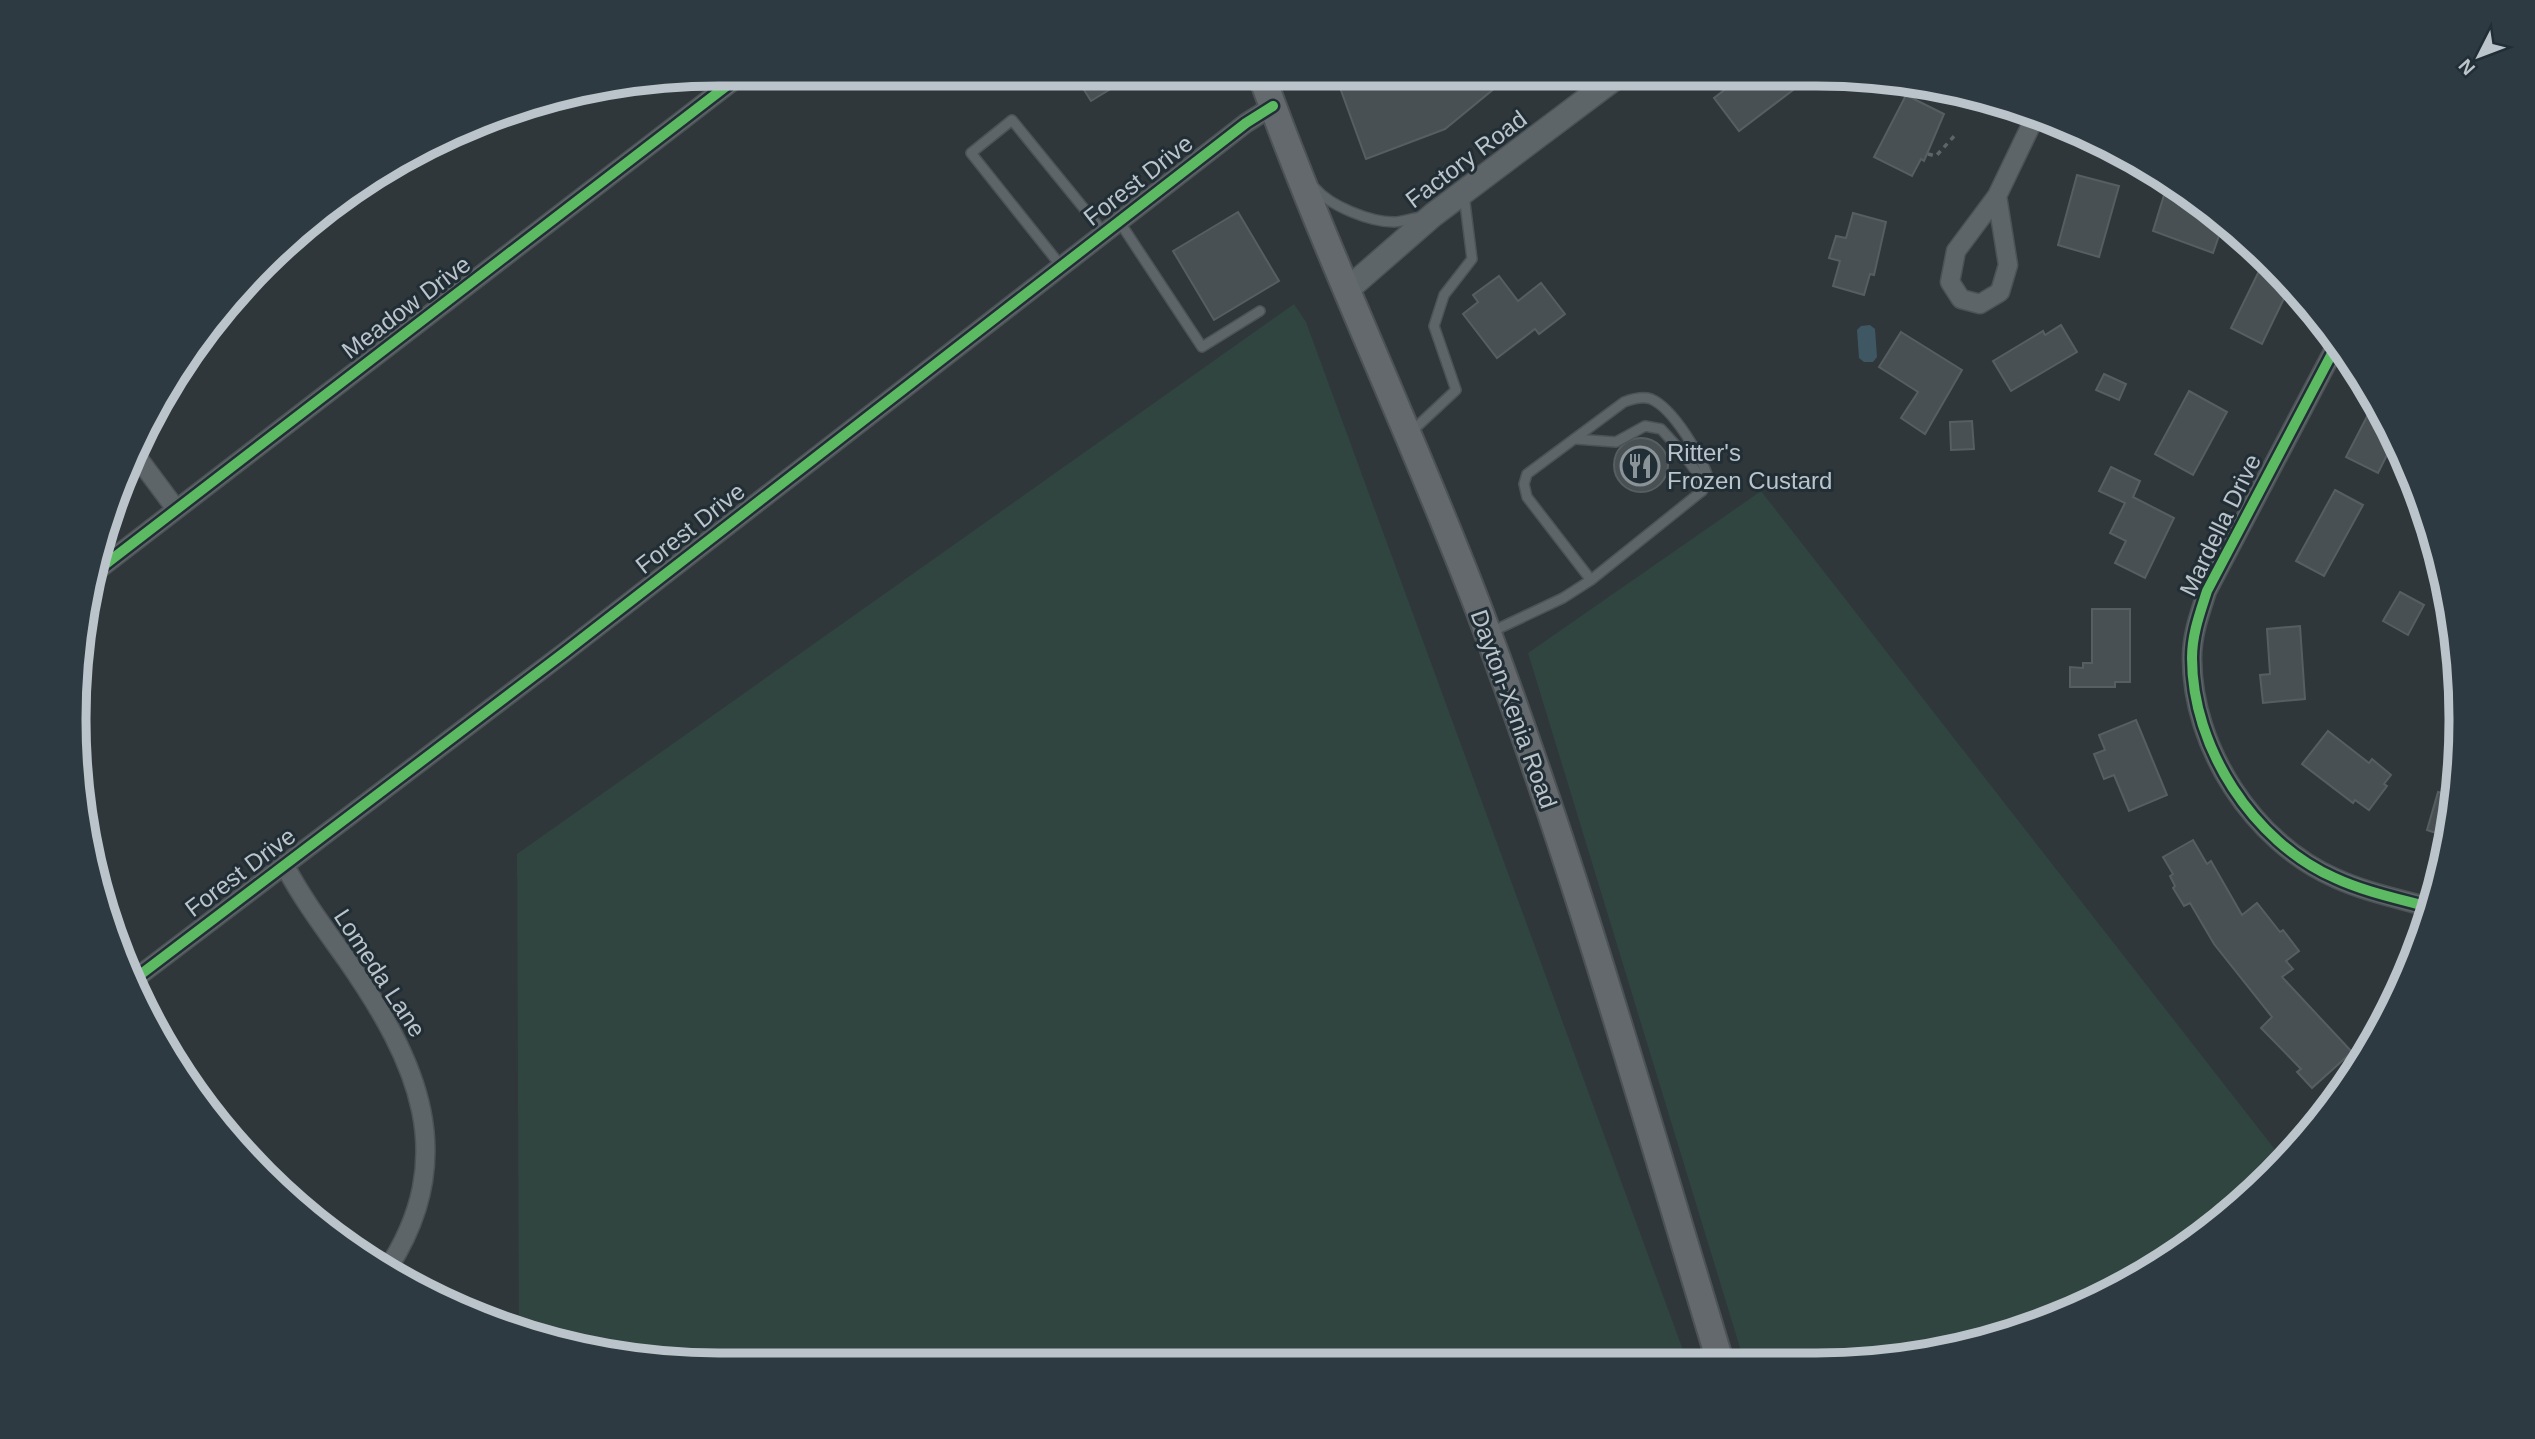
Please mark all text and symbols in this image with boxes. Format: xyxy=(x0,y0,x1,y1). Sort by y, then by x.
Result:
north arrow xyxy=(2444,21,2514,91)
text: N xyxy=(2454,55,2479,79)
street label: Factory Road xyxy=(1400,105,1532,213)
street label: Forest Drive xyxy=(1078,129,1198,231)
street label: Meadow Drive xyxy=(337,250,475,364)
place label: Ritter's Frozen Custard xyxy=(1667,439,1832,494)
restaurant icon: Ritter's Frozen Custard xyxy=(1619,445,1661,487)
street label: Mardella Drive xyxy=(2174,450,2266,600)
street label: Forest Drive xyxy=(630,477,750,579)
street label: Dayton-Xenia Road xyxy=(1465,606,1563,812)
street label: Forest Drive xyxy=(180,822,300,922)
street label: Lomeda Lane xyxy=(329,904,431,1042)

